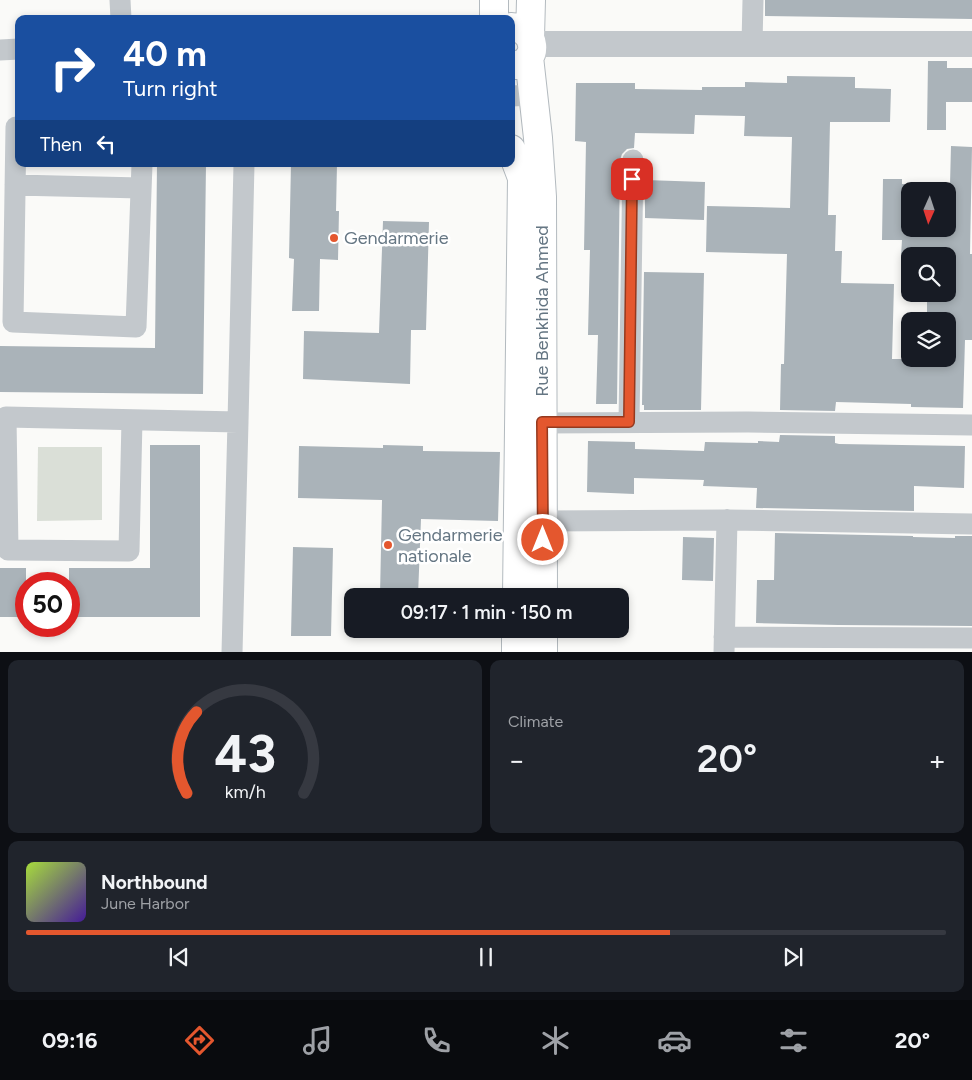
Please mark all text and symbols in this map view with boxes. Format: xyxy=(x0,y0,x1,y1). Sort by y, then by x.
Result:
text: 40 m xyxy=(123,33,207,75)
icon: right xyxy=(40,35,105,100)
text: Turn right xyxy=(123,75,218,102)
icon: left xyxy=(92,130,120,158)
text: Then xyxy=(40,133,82,156)
pin xyxy=(611,158,653,200)
icon: arrive xyxy=(618,165,646,193)
north arrow xyxy=(901,182,956,238)
map controls xyxy=(901,182,956,367)
street label: Rue Benkhida Ahmed xyxy=(531,225,553,397)
place label: Gendarmerie xyxy=(344,227,449,249)
marker: Gendarmerie xyxy=(328,232,340,244)
button: search xyxy=(901,247,956,302)
button: layers xyxy=(901,312,956,367)
position arrow xyxy=(516,513,568,565)
place label: Gendarmerie nationale xyxy=(398,524,503,567)
marker: Gendarmerie nationale xyxy=(382,539,394,551)
speed limit sign: 50 xyxy=(15,572,80,637)
text: 09:17 · 1 min · 150 m xyxy=(401,601,572,624)
text: Climate xyxy=(508,712,563,731)
text: 43 xyxy=(214,723,276,785)
text: 20° xyxy=(697,736,757,782)
text: − xyxy=(508,743,525,777)
text: + xyxy=(929,743,946,777)
text: km/h xyxy=(225,781,265,802)
text: Northbound xyxy=(101,871,208,894)
text: June Harbor xyxy=(101,894,189,913)
icon: previous xyxy=(165,943,193,971)
icon: pause xyxy=(472,943,500,971)
icon: next xyxy=(779,943,807,971)
icon: directions xyxy=(182,1023,217,1058)
icon: music xyxy=(300,1023,335,1058)
icon: phone xyxy=(419,1023,454,1058)
icon: climate xyxy=(538,1023,573,1058)
icon: car xyxy=(657,1023,692,1058)
icon: filters xyxy=(776,1023,811,1058)
text: 09:16 xyxy=(42,1027,98,1054)
text: 20° xyxy=(895,1027,930,1054)

